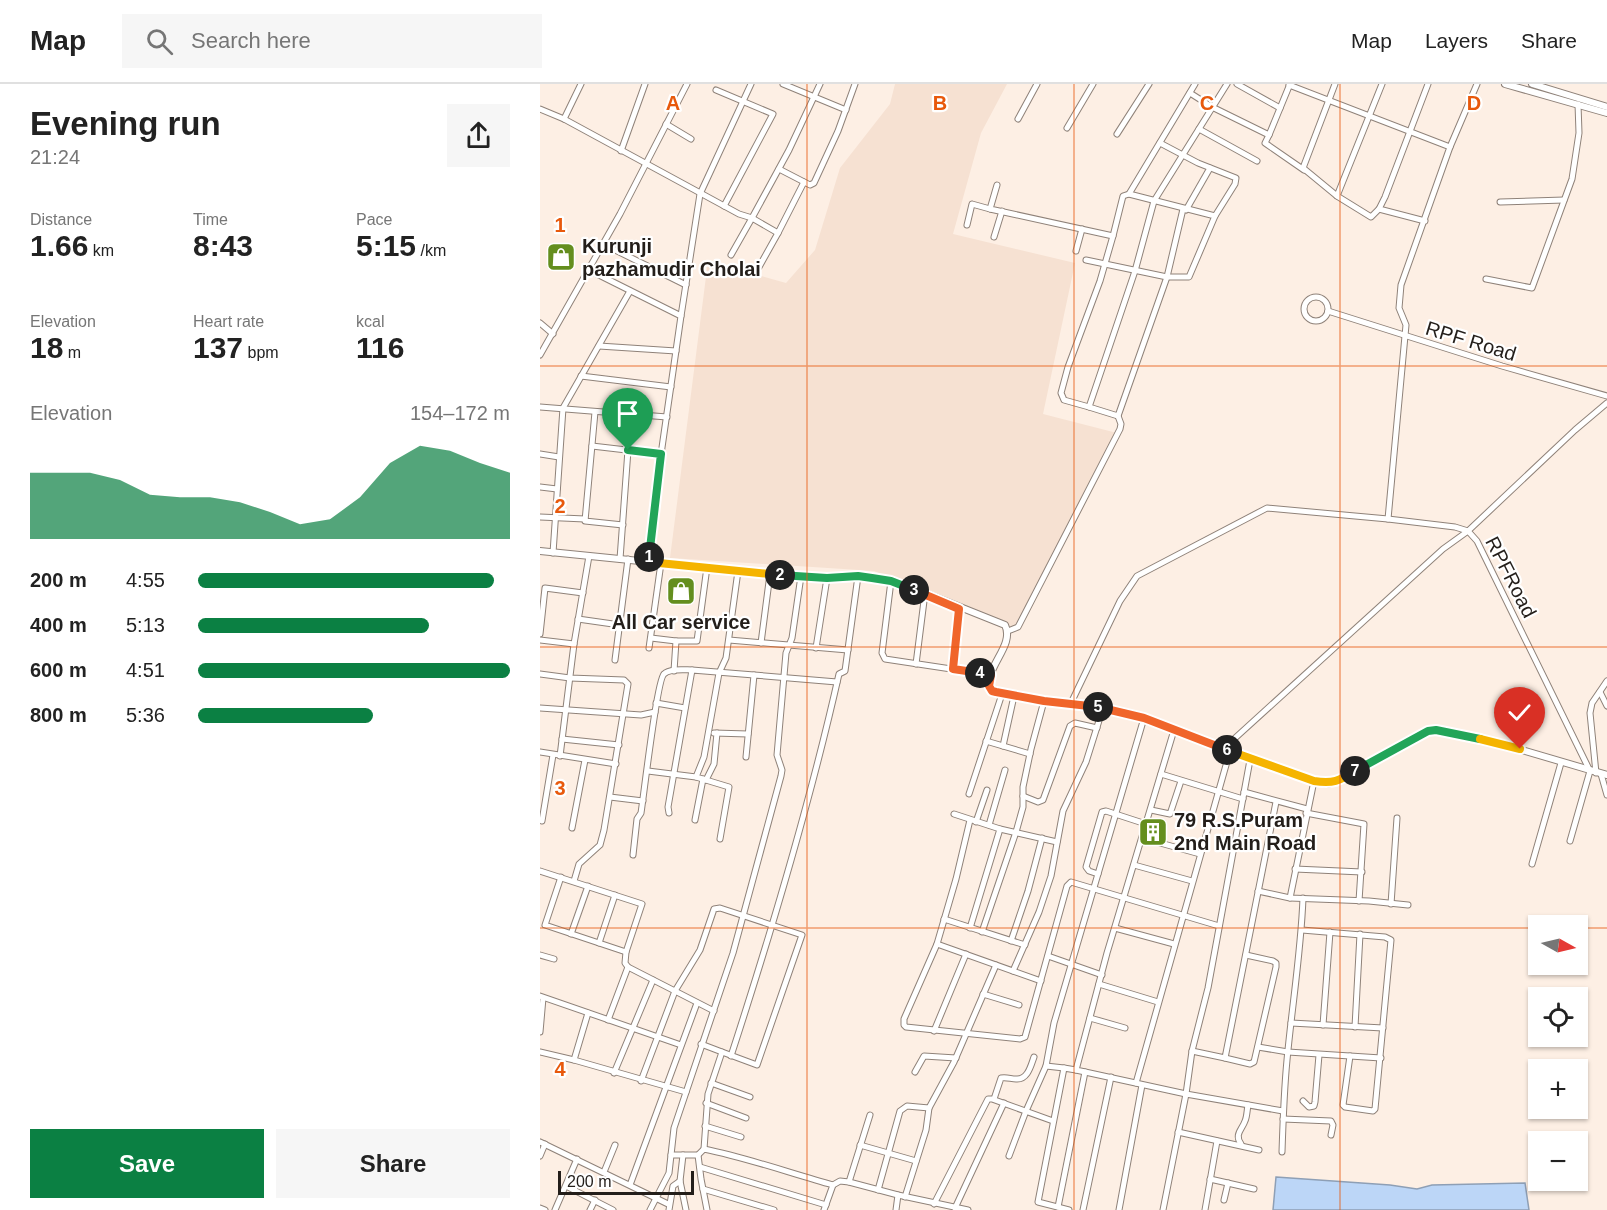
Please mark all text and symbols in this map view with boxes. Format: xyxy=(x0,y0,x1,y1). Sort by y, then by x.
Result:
search box xyxy=(122,14,542,68)
text: Map xyxy=(30,25,86,56)
icon: search xyxy=(143,25,176,58)
text: Search here xyxy=(191,28,311,53)
text: Map xyxy=(1351,29,1392,52)
text: Layers xyxy=(1425,29,1488,52)
text: Share xyxy=(1521,29,1577,52)
text: A xyxy=(666,92,680,114)
text: B xyxy=(933,92,947,114)
text: C xyxy=(1200,92,1214,114)
text: D xyxy=(1467,92,1481,114)
button: share xyxy=(447,104,510,167)
text: Evening run xyxy=(30,105,221,142)
text: 21:24 xyxy=(30,146,80,168)
text: Distance xyxy=(30,211,92,228)
text: Time xyxy=(193,211,228,228)
text: Pace xyxy=(356,211,392,228)
text: 1 xyxy=(554,214,566,236)
text: 1.66 xyxy=(30,229,88,262)
text: 8:43 xyxy=(193,229,253,262)
text: 5:15 xyxy=(356,229,416,262)
place label: Kurunji pazhamudir Cholai xyxy=(582,235,761,280)
shop icon: Kurunji pazhamudir Cholai xyxy=(545,241,577,273)
text: km xyxy=(88,242,114,259)
text: /km xyxy=(416,242,446,259)
text: Elevation xyxy=(30,313,96,330)
text: Heart rate xyxy=(193,313,264,330)
text: kcal xyxy=(356,313,384,330)
street label: RPF Road xyxy=(1423,317,1519,365)
text: 18 xyxy=(30,331,63,364)
text: 137 xyxy=(193,331,243,364)
text: 116 xyxy=(356,331,404,364)
text: m xyxy=(63,344,81,361)
text: bpm xyxy=(243,344,279,361)
pin xyxy=(602,388,653,450)
icon: arrive xyxy=(611,397,644,430)
text: Elevation xyxy=(30,402,112,424)
text: 154–172 m xyxy=(410,402,510,424)
text: 2 xyxy=(554,495,566,517)
street label: RPFRoad xyxy=(1481,533,1541,621)
pin: 1 xyxy=(634,542,664,572)
text: 1 xyxy=(645,548,653,565)
pin: 2 xyxy=(765,560,795,590)
text: 2 xyxy=(776,566,784,583)
text: 200 m xyxy=(30,569,87,591)
text: 4:55 xyxy=(126,569,165,591)
shop icon: All Car service xyxy=(665,575,697,607)
pin: 3 xyxy=(899,575,929,605)
text: 3 xyxy=(910,581,918,598)
place label: All Car service xyxy=(612,611,750,633)
text: 400 m xyxy=(30,614,87,636)
text: 5:13 xyxy=(126,614,165,636)
pin: 4 xyxy=(965,658,995,688)
text: 600 m xyxy=(30,659,87,681)
text: 4:51 xyxy=(126,659,165,681)
text: 4 xyxy=(976,664,984,681)
pin xyxy=(1494,687,1545,749)
pin: 5 xyxy=(1083,692,1113,722)
icon: check xyxy=(1503,696,1536,729)
text: 5 xyxy=(1094,698,1102,715)
text: 800 m xyxy=(30,704,87,726)
text: 5:36 xyxy=(126,704,165,726)
pin: 6 xyxy=(1212,735,1242,765)
text: 6 xyxy=(1223,741,1231,758)
pin: 7 xyxy=(1340,756,1370,786)
text: 7 xyxy=(1351,762,1359,779)
text: 3 xyxy=(554,777,566,799)
place label: 79 R.S.Puram 2nd Main Road xyxy=(1174,809,1316,854)
building icon: 79 R.S.Puram 2nd Main Road xyxy=(1137,816,1169,848)
north arrow xyxy=(1528,915,1588,975)
map controls xyxy=(1528,915,1588,1191)
button: locate xyxy=(1528,987,1588,1047)
text: 4 xyxy=(554,1058,566,1080)
button: + xyxy=(1528,1059,1588,1119)
button: Save xyxy=(30,1129,264,1198)
button: Share xyxy=(276,1129,510,1198)
button: − xyxy=(1528,1131,1588,1191)
scale bar xyxy=(558,1168,694,1196)
text: 200 m xyxy=(567,1173,611,1190)

